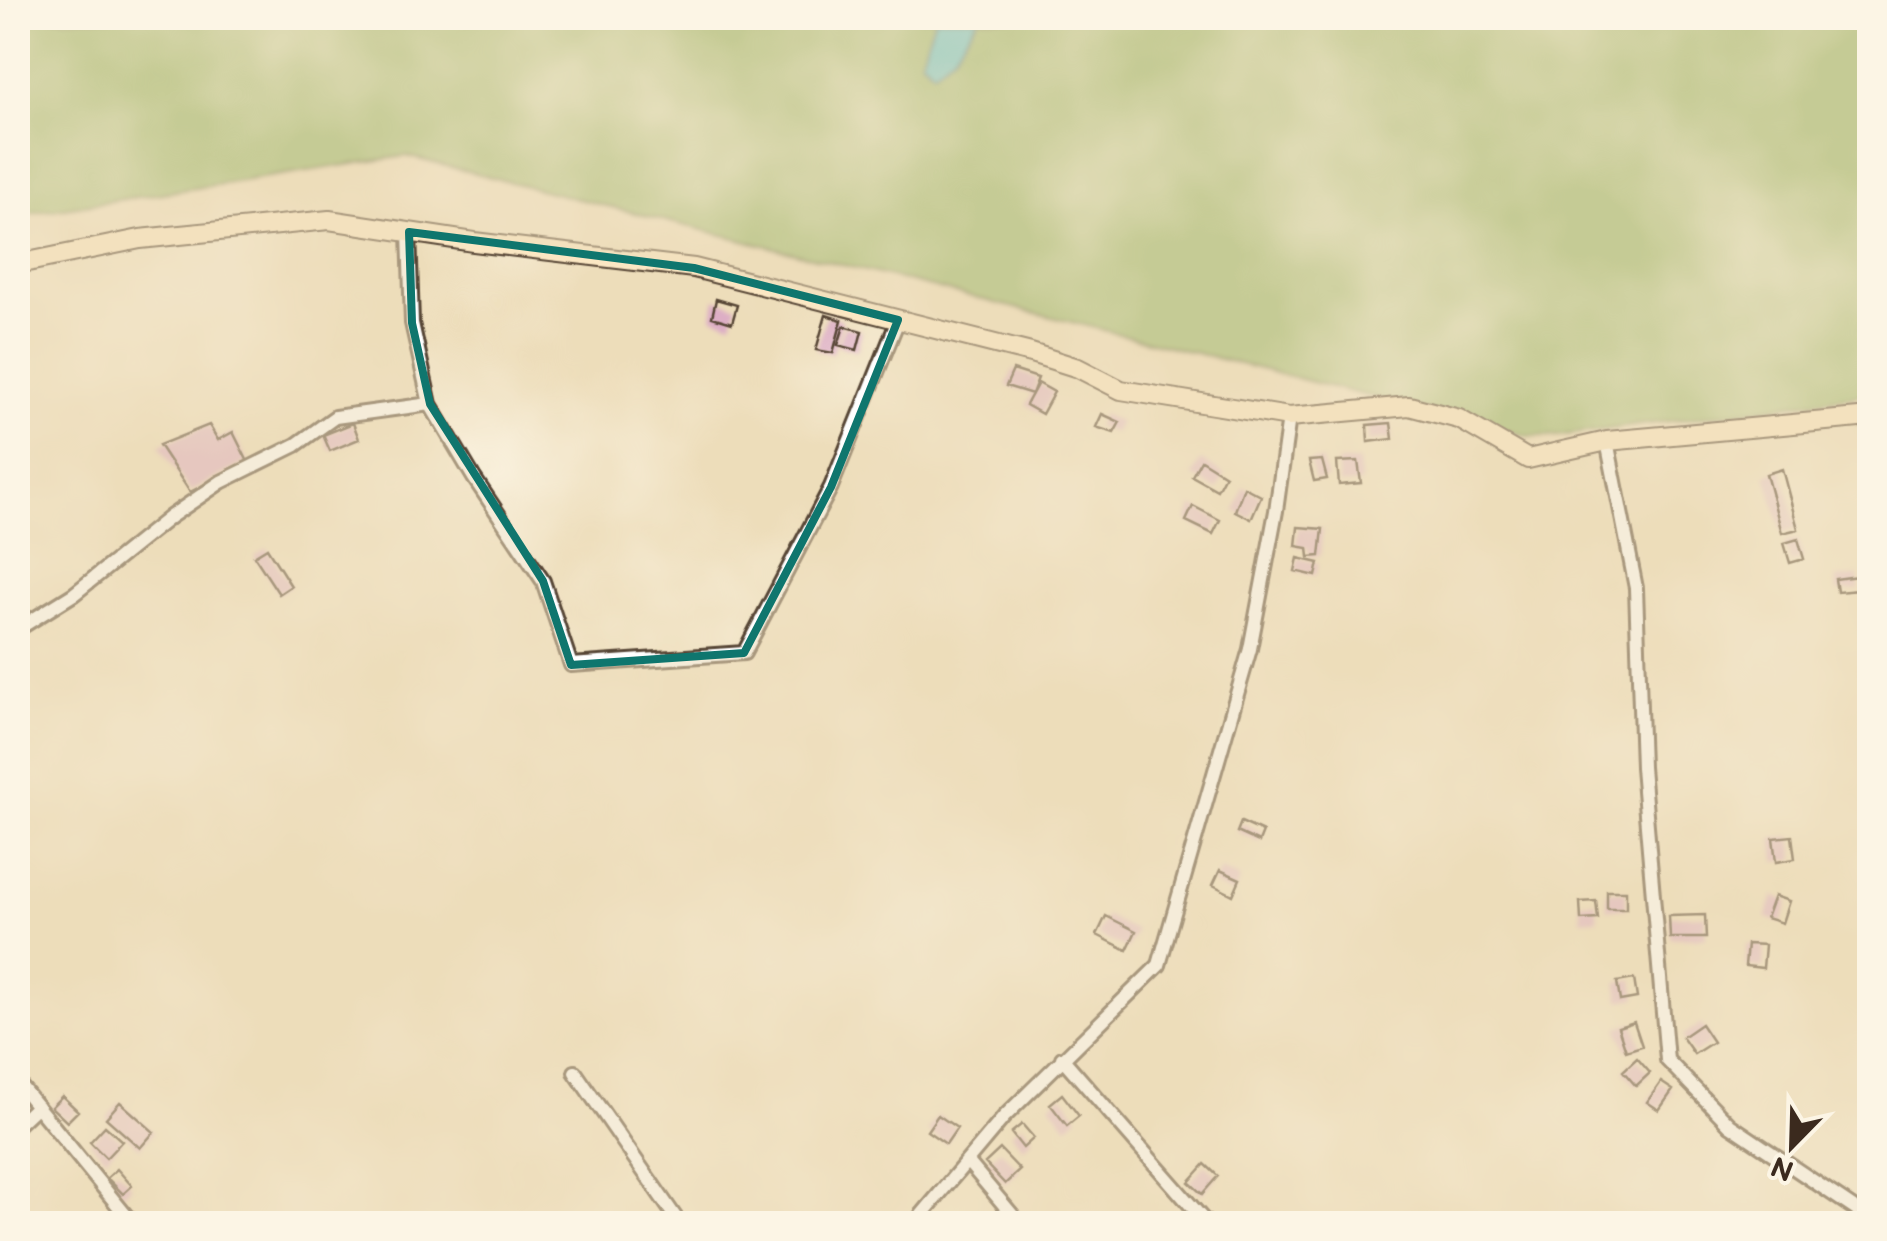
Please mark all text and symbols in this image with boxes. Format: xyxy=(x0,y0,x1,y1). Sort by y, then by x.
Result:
north arrow xyxy=(1742,1096,1842,1196)
text: N xyxy=(1767,1148,1799,1187)

